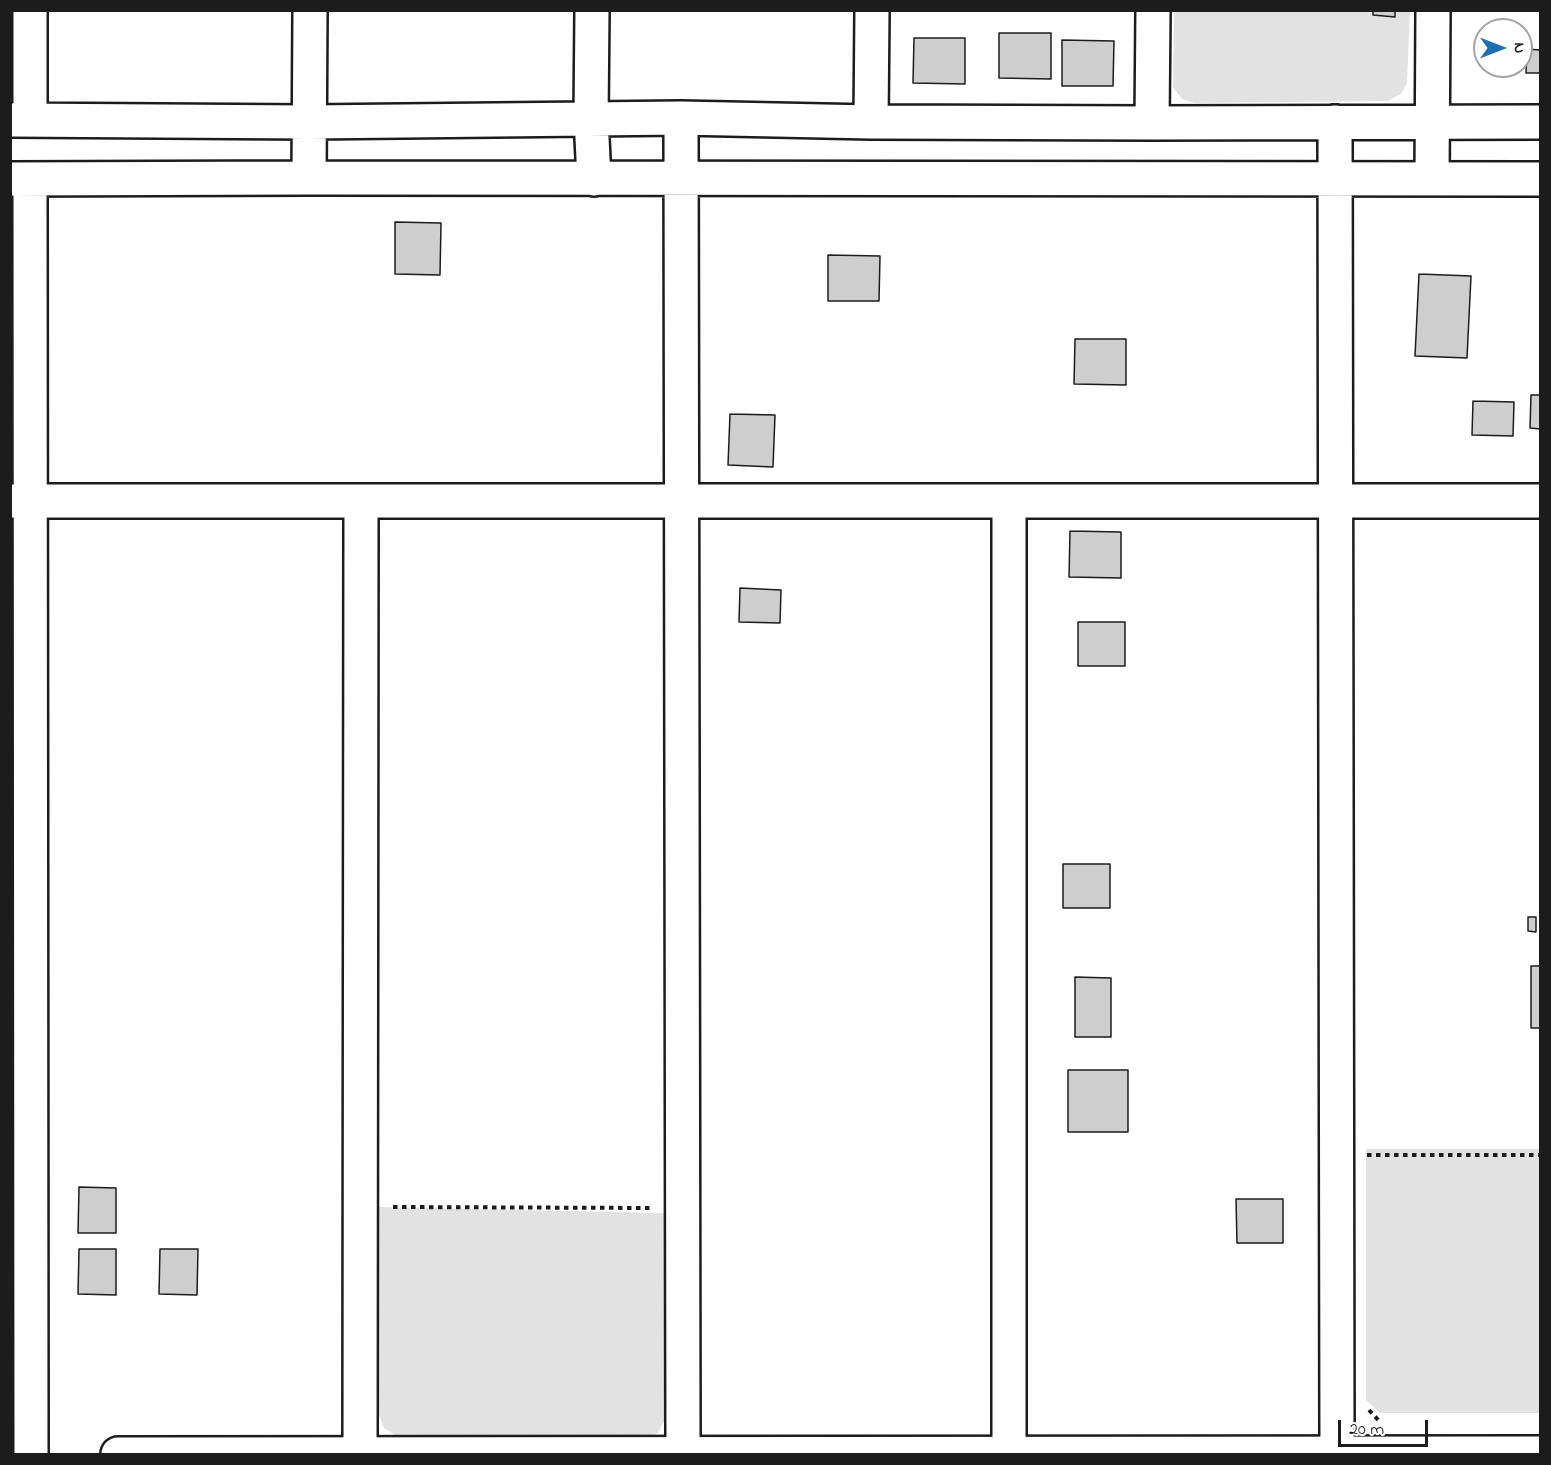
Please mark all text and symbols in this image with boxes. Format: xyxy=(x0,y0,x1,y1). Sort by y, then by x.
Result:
north arrow xyxy=(1473,18,1533,78)
text: N xyxy=(1507,43,1531,53)
scale bar xyxy=(1341,1408,1431,1446)
text: 20 m xyxy=(1349,1417,1384,1443)

